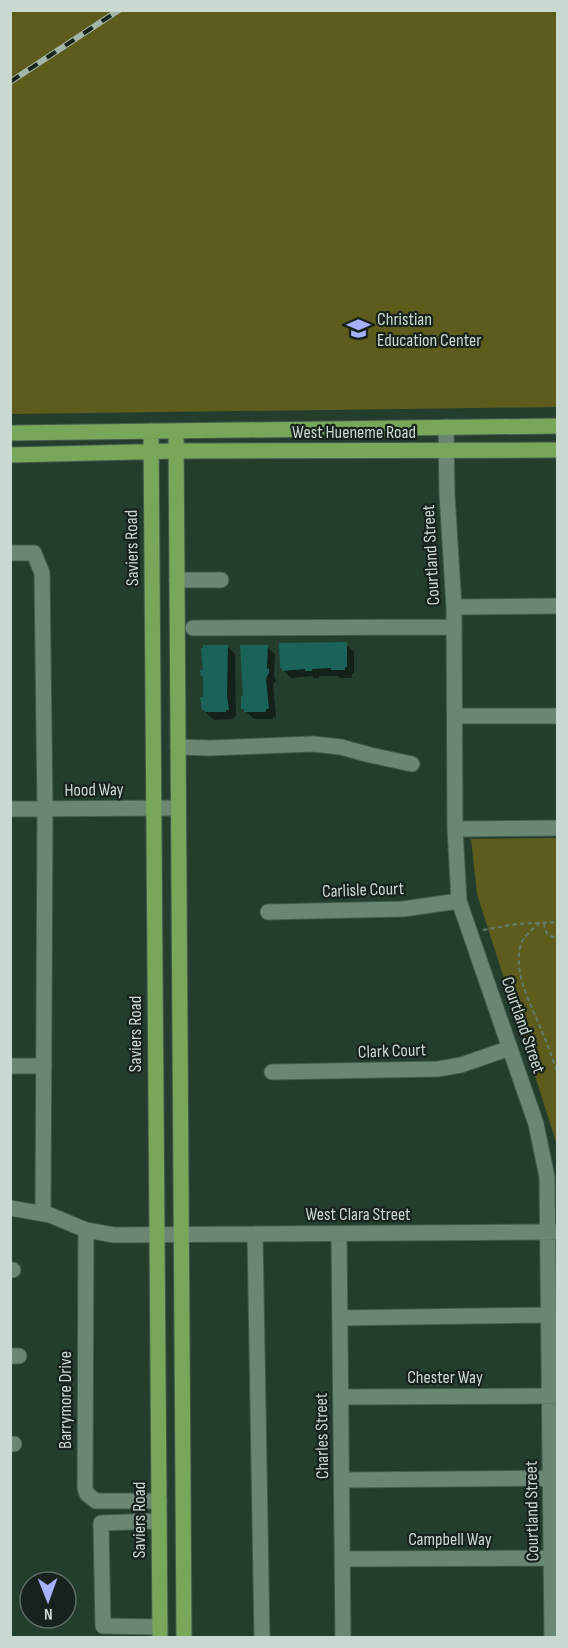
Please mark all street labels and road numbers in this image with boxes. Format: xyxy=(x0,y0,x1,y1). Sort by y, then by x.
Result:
street label: West Hueneme Road xyxy=(292,422,416,443)
street label: Courtland Street xyxy=(418,504,444,606)
street label: Saviers Road xyxy=(121,510,143,586)
street label: Hood Way xyxy=(64,779,124,801)
street label: Carlisle Court xyxy=(322,878,405,902)
street label: Courtland Street xyxy=(497,974,549,1077)
street label: Saviers Road xyxy=(125,996,146,1072)
street label: Clark Court xyxy=(357,1039,427,1063)
street label: West Clara Street xyxy=(305,1204,411,1225)
street label: Barrymore Drive xyxy=(55,1351,76,1449)
street label: Chester Way xyxy=(407,1367,483,1388)
street label: Charles Street xyxy=(311,1392,333,1479)
street label: Courtland Street xyxy=(521,1460,543,1562)
street label: Saviers Road xyxy=(129,1482,150,1558)
street label: Campbell Way xyxy=(408,1529,492,1550)

